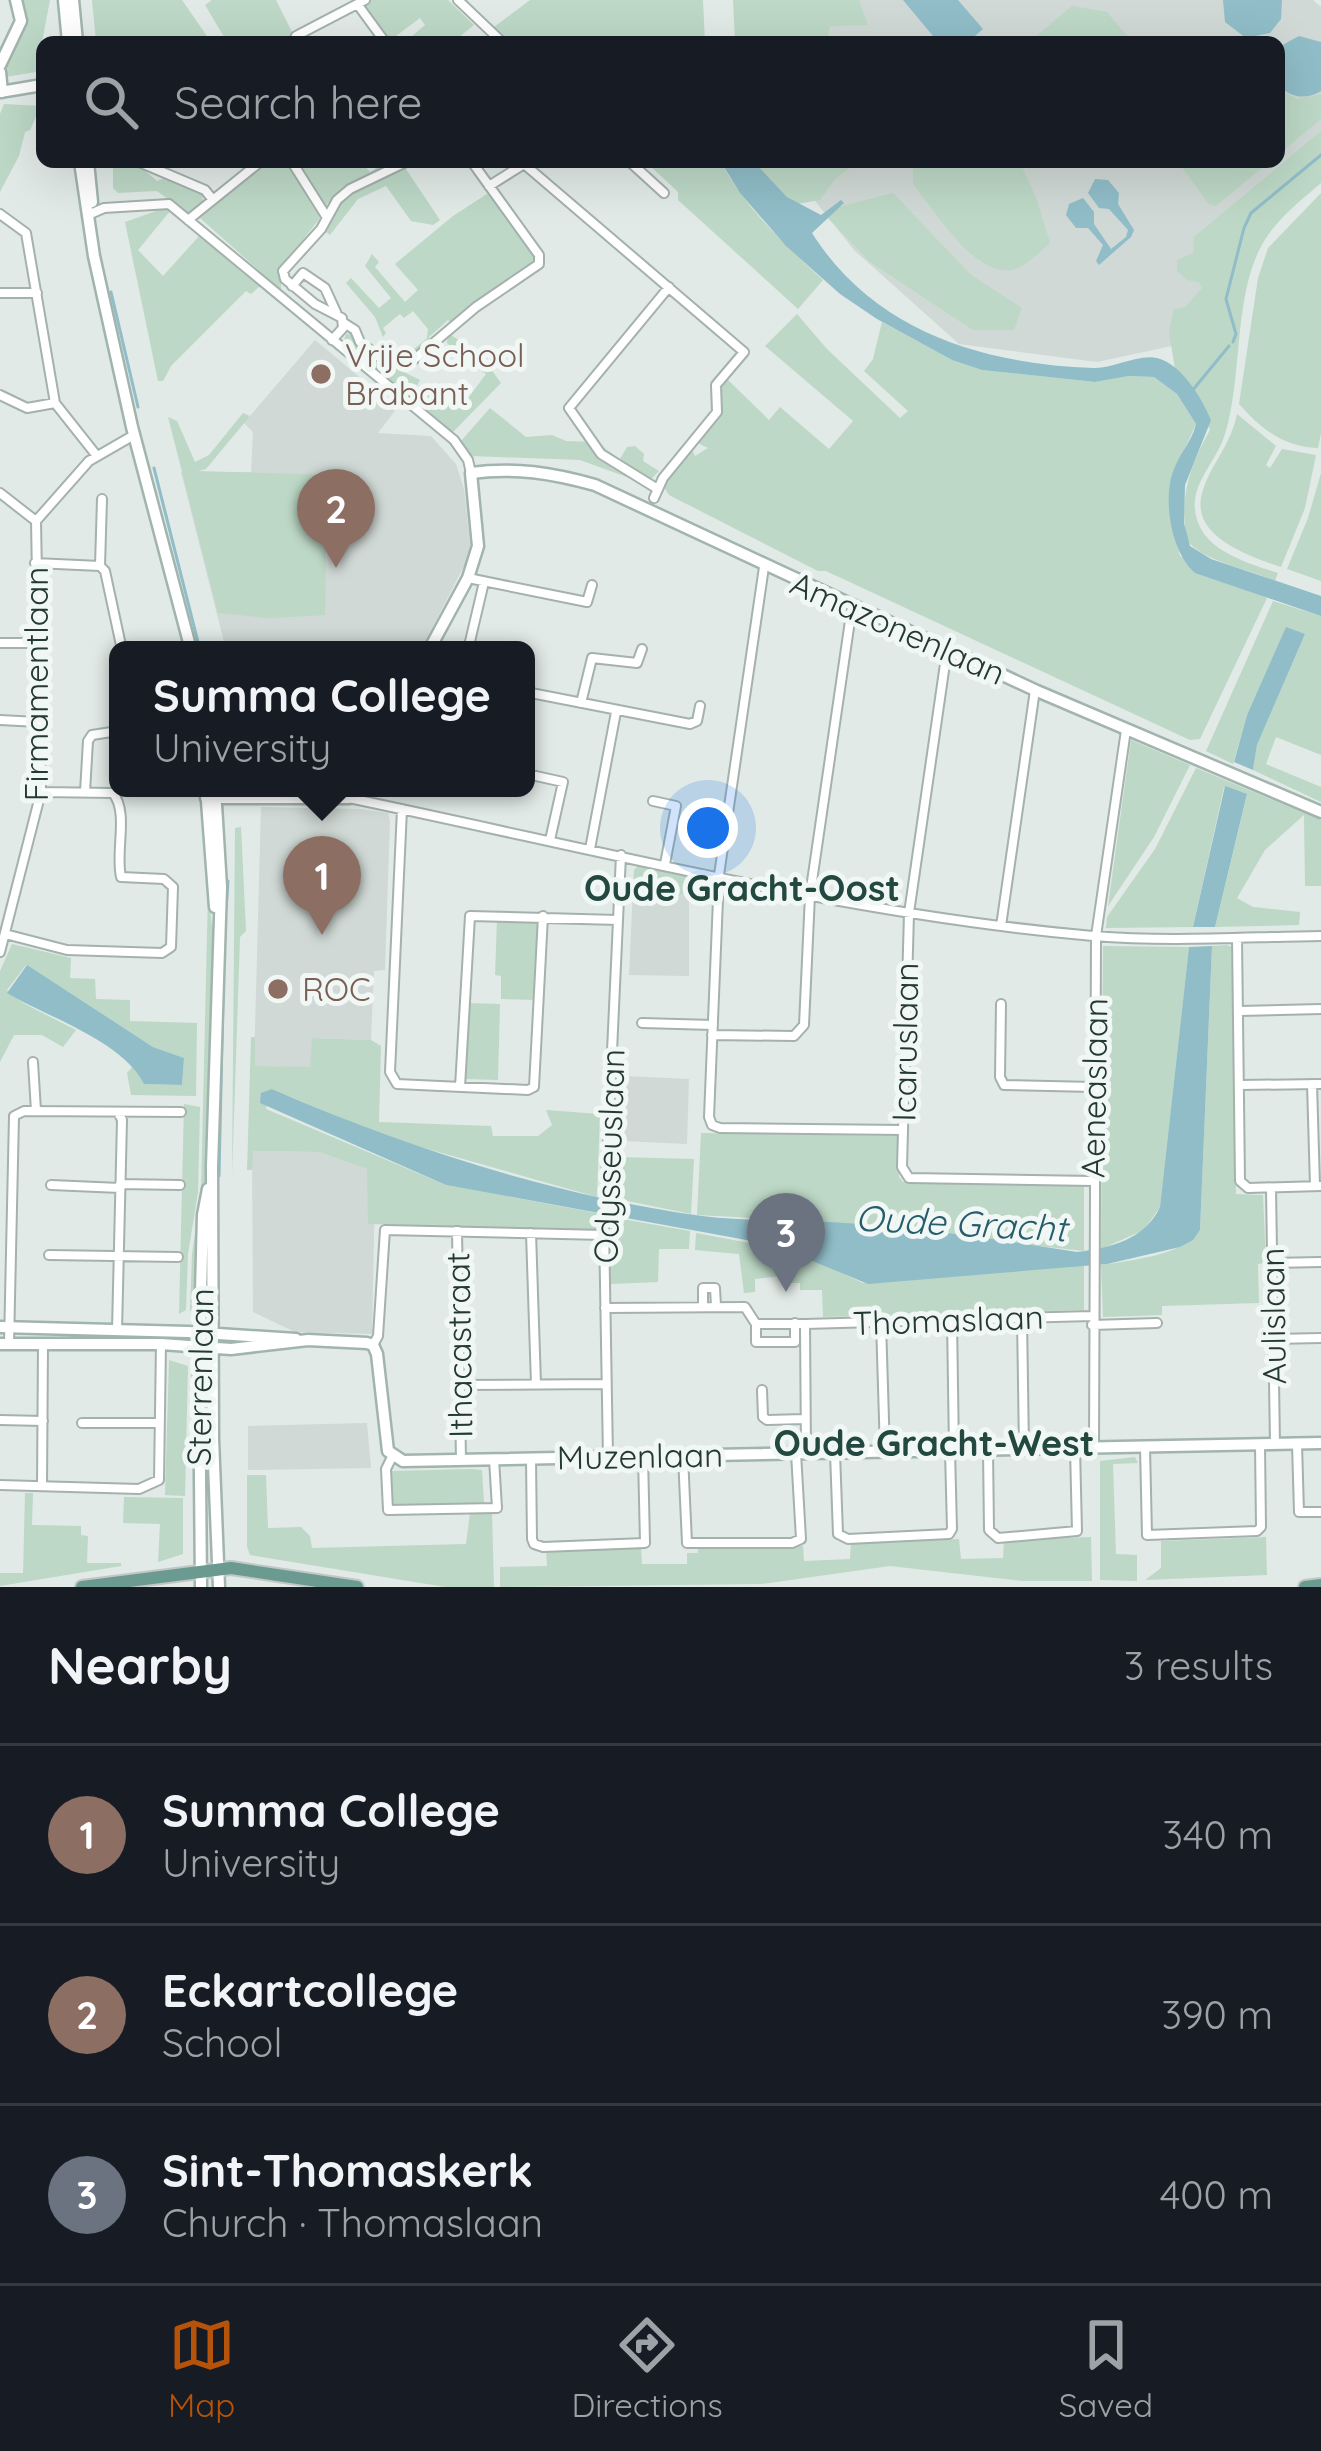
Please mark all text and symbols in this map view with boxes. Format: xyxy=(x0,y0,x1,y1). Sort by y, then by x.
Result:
search box xyxy=(36,36,1285,168)
icon: search xyxy=(78,69,144,135)
text: Search here xyxy=(174,74,422,130)
place label: Vrije School Brabant xyxy=(345,334,525,413)
marker: Vrije School Brabant xyxy=(308,361,334,387)
pin: 2 xyxy=(297,469,375,568)
street label: Amazonenlaan xyxy=(785,562,1012,693)
street label: Firmamentlaan xyxy=(15,567,56,801)
popup xyxy=(109,641,535,797)
text: Summa College xyxy=(153,667,491,723)
text: University xyxy=(153,723,331,772)
your location xyxy=(678,798,738,858)
pin: 1 xyxy=(283,836,361,935)
district label: Oude Gracht-Oost xyxy=(584,865,900,910)
street label: Icaruslaan xyxy=(883,962,926,1122)
place label: ROC xyxy=(302,968,371,1009)
marker: ROC xyxy=(265,976,291,1002)
street label: Aeneaslaan xyxy=(1071,997,1116,1178)
street label: Odysseuslaan xyxy=(584,1048,633,1264)
pin: 3 xyxy=(747,1193,825,1292)
water label: Oude Gracht xyxy=(854,1194,1072,1251)
street label: Aulislaan xyxy=(1251,1247,1294,1385)
street label: Ithacastraat xyxy=(436,1252,481,1438)
street label: Sterrenlaan xyxy=(177,1288,222,1466)
street label: Thomaslaan xyxy=(852,1296,1044,1343)
district label: Oude Gracht-West xyxy=(774,1420,1094,1465)
street label: Muzenlaan xyxy=(557,1434,723,1477)
text: Nearby xyxy=(48,1633,232,1697)
text: 3 results xyxy=(1124,1641,1273,1690)
text: Summa College xyxy=(162,1782,500,1838)
text: 1 xyxy=(79,1810,95,1859)
text: 340 m xyxy=(1163,1810,1273,1859)
text: University xyxy=(162,1838,340,1887)
text: Eckartcollege xyxy=(162,1962,458,2018)
text: 2 xyxy=(76,1990,98,2039)
text: 390 m xyxy=(1161,1990,1273,2039)
text: School xyxy=(162,2018,282,2067)
text: Sint-Thomaskerk xyxy=(162,2142,533,2198)
text: 3 xyxy=(77,2170,97,2219)
text: 400 m xyxy=(1160,2170,1273,2219)
text: Church · Thomaslaan xyxy=(162,2198,543,2247)
tab: Map xyxy=(168,2312,235,2425)
tab: Directions xyxy=(571,2312,723,2425)
tab: Saved xyxy=(1059,2312,1153,2425)

